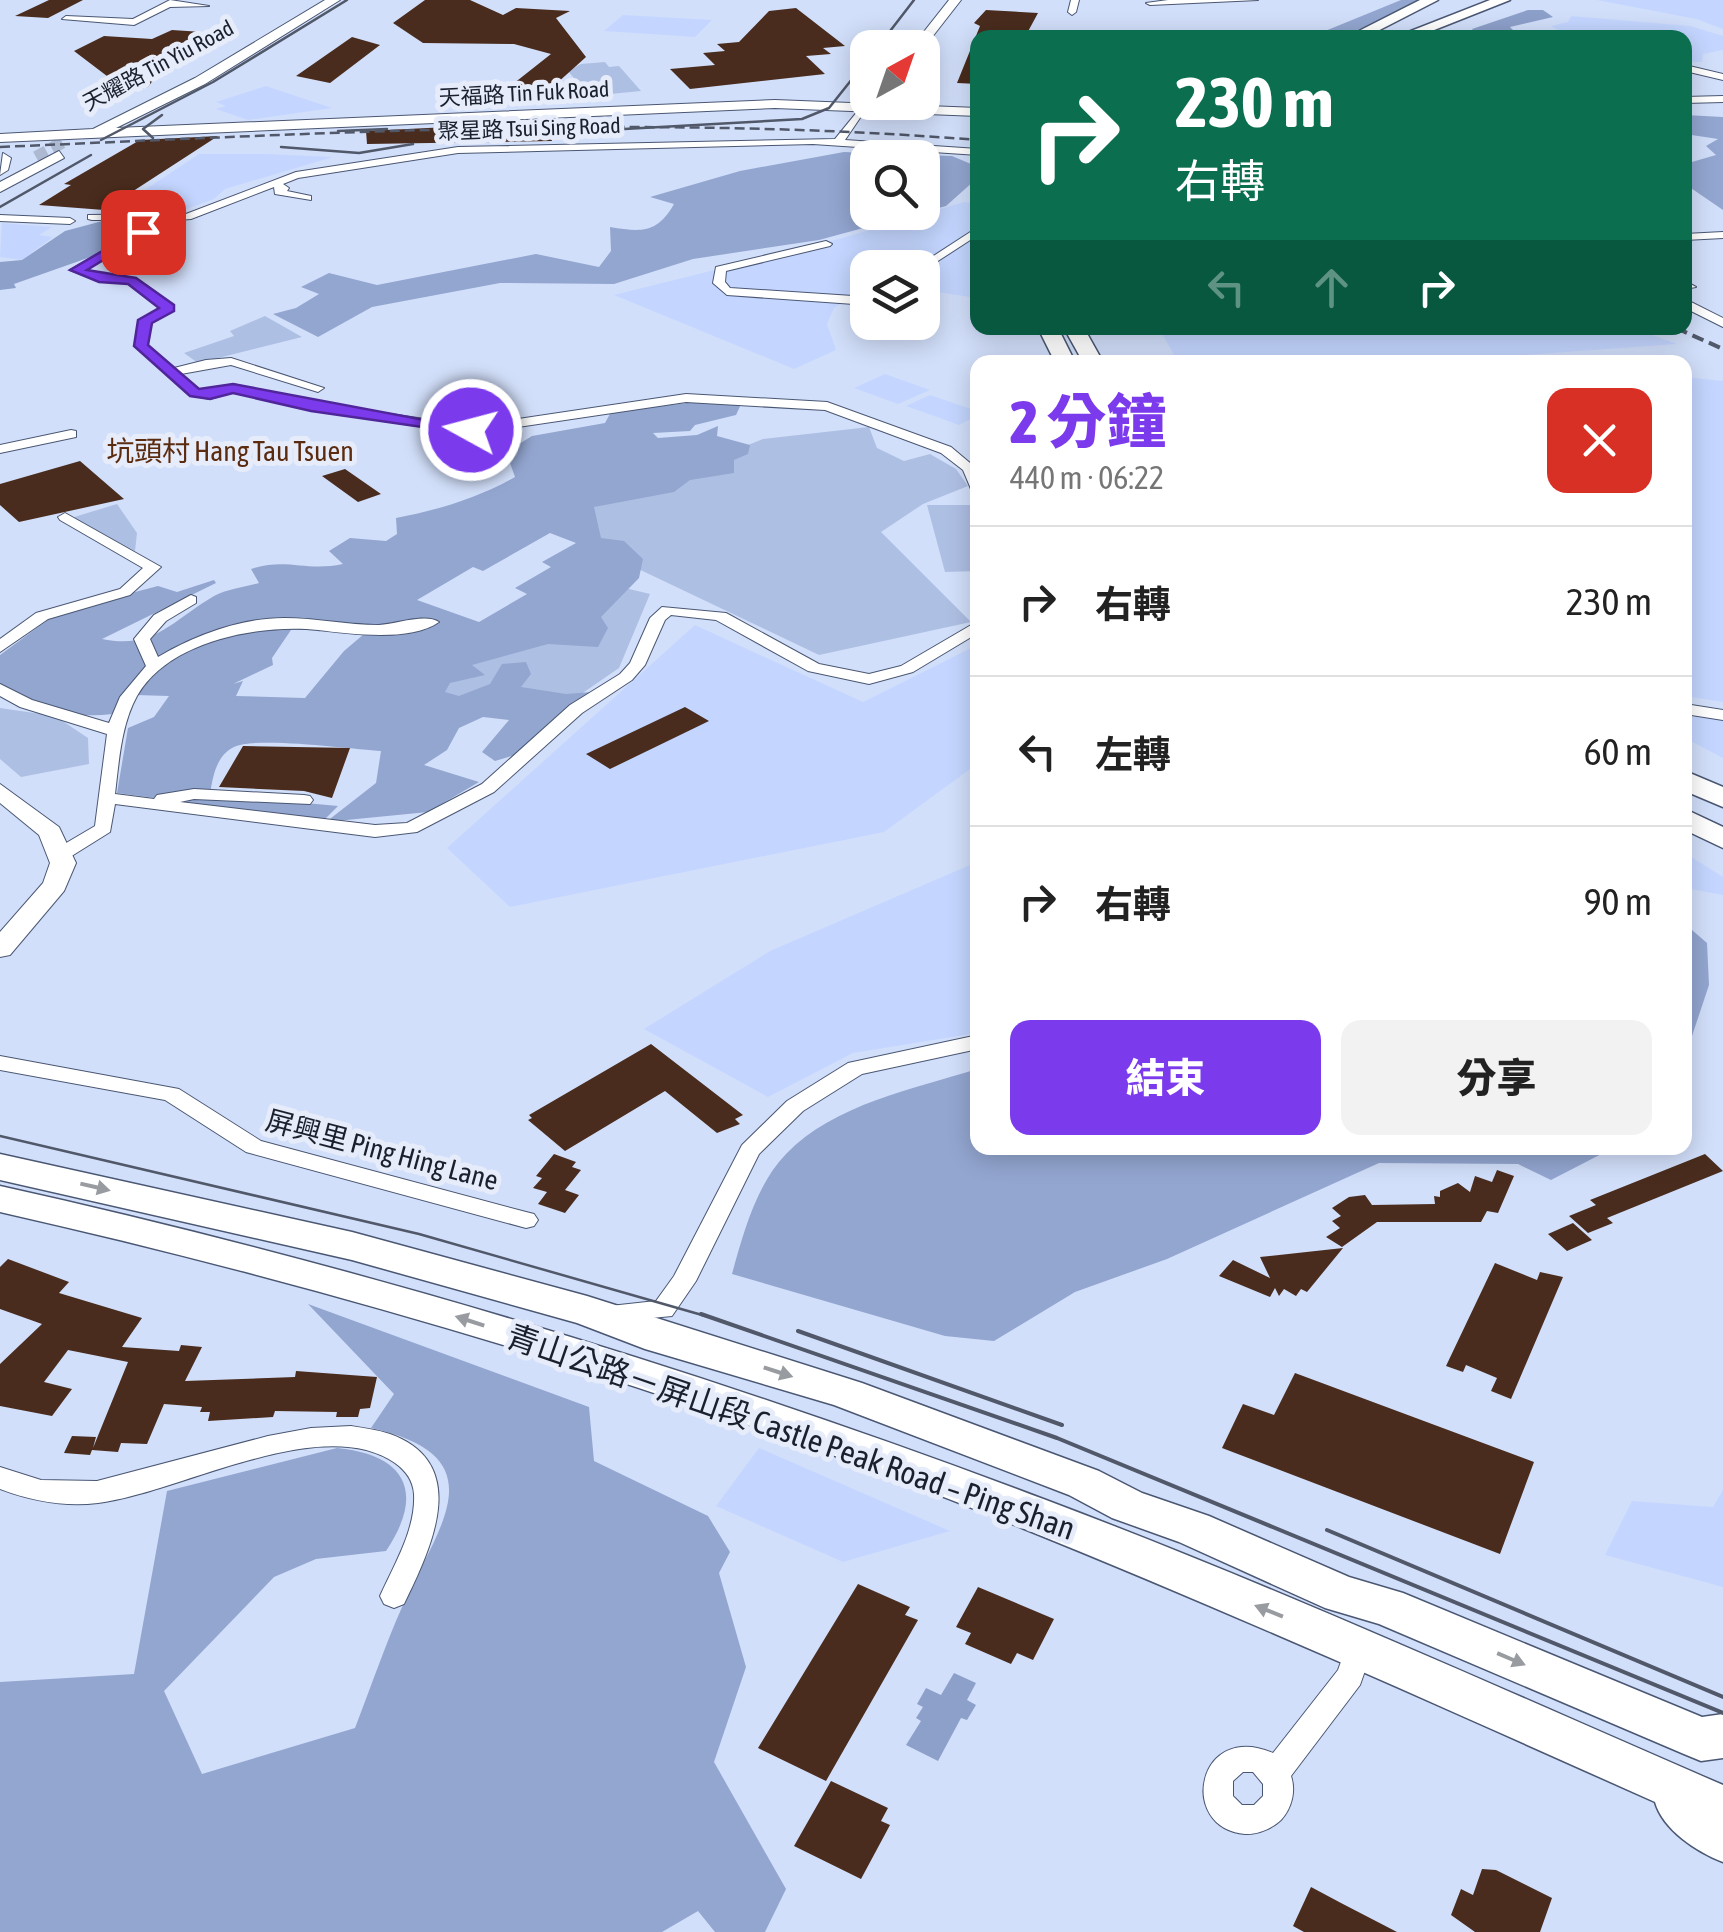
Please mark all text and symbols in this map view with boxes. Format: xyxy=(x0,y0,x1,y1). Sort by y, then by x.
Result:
street label: 天耀路 Tin Yiu Road xyxy=(78,14,238,116)
north arrow xyxy=(850,30,940,120)
map controls xyxy=(850,30,940,340)
text: 230 m xyxy=(1175,62,1334,142)
icon: right xyxy=(1010,70,1140,200)
street label: 天福路 Tin Fuk Road xyxy=(438,76,610,110)
street label: 聚星路 Tsui Sing Road xyxy=(437,112,621,144)
button: search xyxy=(850,140,940,230)
text: 右轉 xyxy=(1175,155,1265,207)
pin xyxy=(101,190,186,275)
icon: arrive xyxy=(116,205,171,260)
button: layers xyxy=(850,250,940,340)
icon: left xyxy=(1199,260,1254,315)
icon: ahead xyxy=(1304,260,1359,315)
icon: right xyxy=(1409,260,1464,315)
position arrow xyxy=(419,378,523,482)
text: 2 分鐘 xyxy=(1010,387,1166,456)
button: close xyxy=(1547,388,1652,493)
district label: 坑頭村 Hang Tau Tsuen xyxy=(106,435,354,467)
text: 440 m · 06:22 xyxy=(1010,459,1164,496)
icon: right xyxy=(1010,574,1065,629)
text: 230 m xyxy=(1566,580,1652,623)
text: 右轉 xyxy=(1095,583,1171,626)
icon: left xyxy=(1010,724,1065,779)
text: 60 m xyxy=(1584,730,1652,773)
text: 左轉 xyxy=(1095,733,1171,776)
icon: right xyxy=(1010,874,1065,929)
text: 90 m xyxy=(1584,880,1652,923)
text: 右轉 xyxy=(1095,883,1171,926)
button: 結束 xyxy=(1010,1020,1321,1135)
button: 分享 xyxy=(1341,1020,1652,1135)
street label: 屏興里 Ping Hing Lane xyxy=(262,1104,502,1196)
one-way arrow xyxy=(80,1180,111,1195)
one-way arrow xyxy=(455,1312,485,1327)
street label: 青山公路－屏山段 Castle Peak Road – Ping Shan xyxy=(502,1317,1080,1547)
one-way arrow xyxy=(763,1365,793,1380)
one-way arrow xyxy=(1253,1602,1283,1618)
one-way arrow xyxy=(1496,1652,1526,1668)

